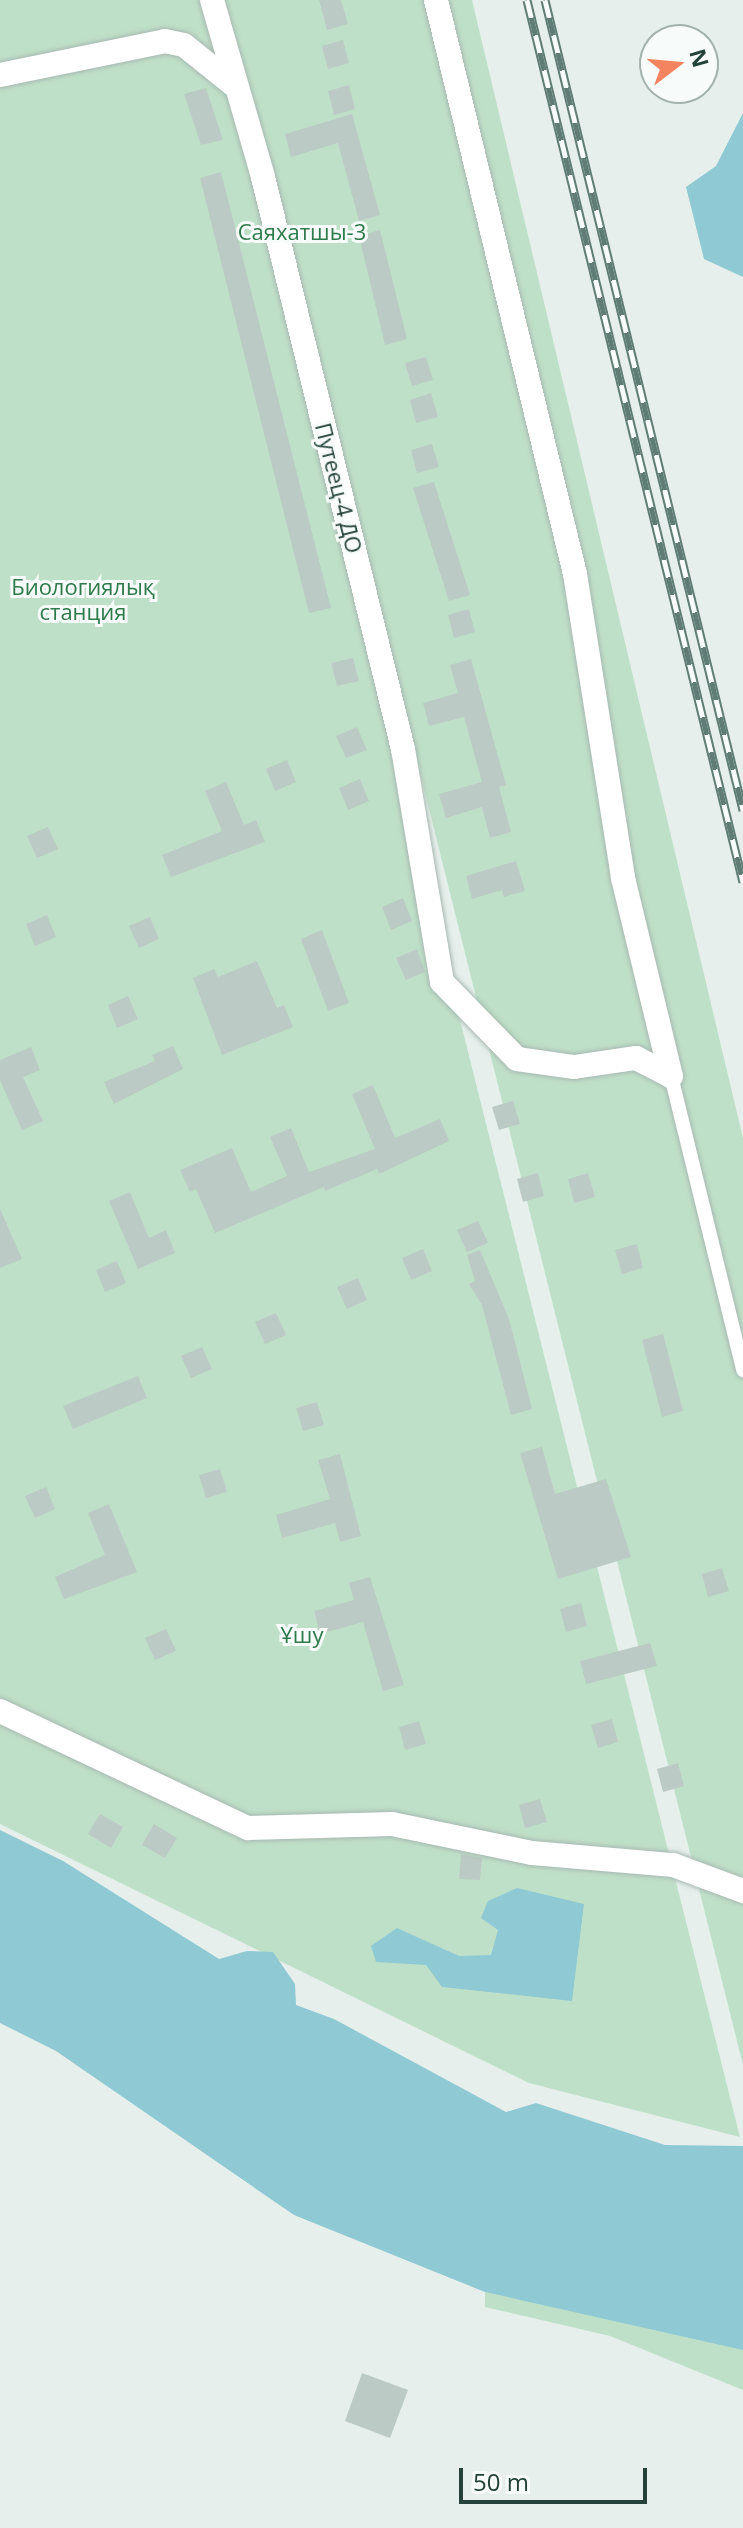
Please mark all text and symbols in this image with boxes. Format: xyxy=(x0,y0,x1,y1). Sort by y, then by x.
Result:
north arrow xyxy=(639,24,719,104)
text: N xyxy=(683,45,717,71)
park label: Саяхатшы-3 xyxy=(238,219,366,245)
street label: Путеец-4 ДО xyxy=(310,420,368,556)
park label: Биологиялық станция xyxy=(11,573,155,624)
park label: Ұшу xyxy=(281,1622,323,1648)
scale bar xyxy=(463,2452,651,2502)
text: 50 m xyxy=(473,2465,529,2498)

